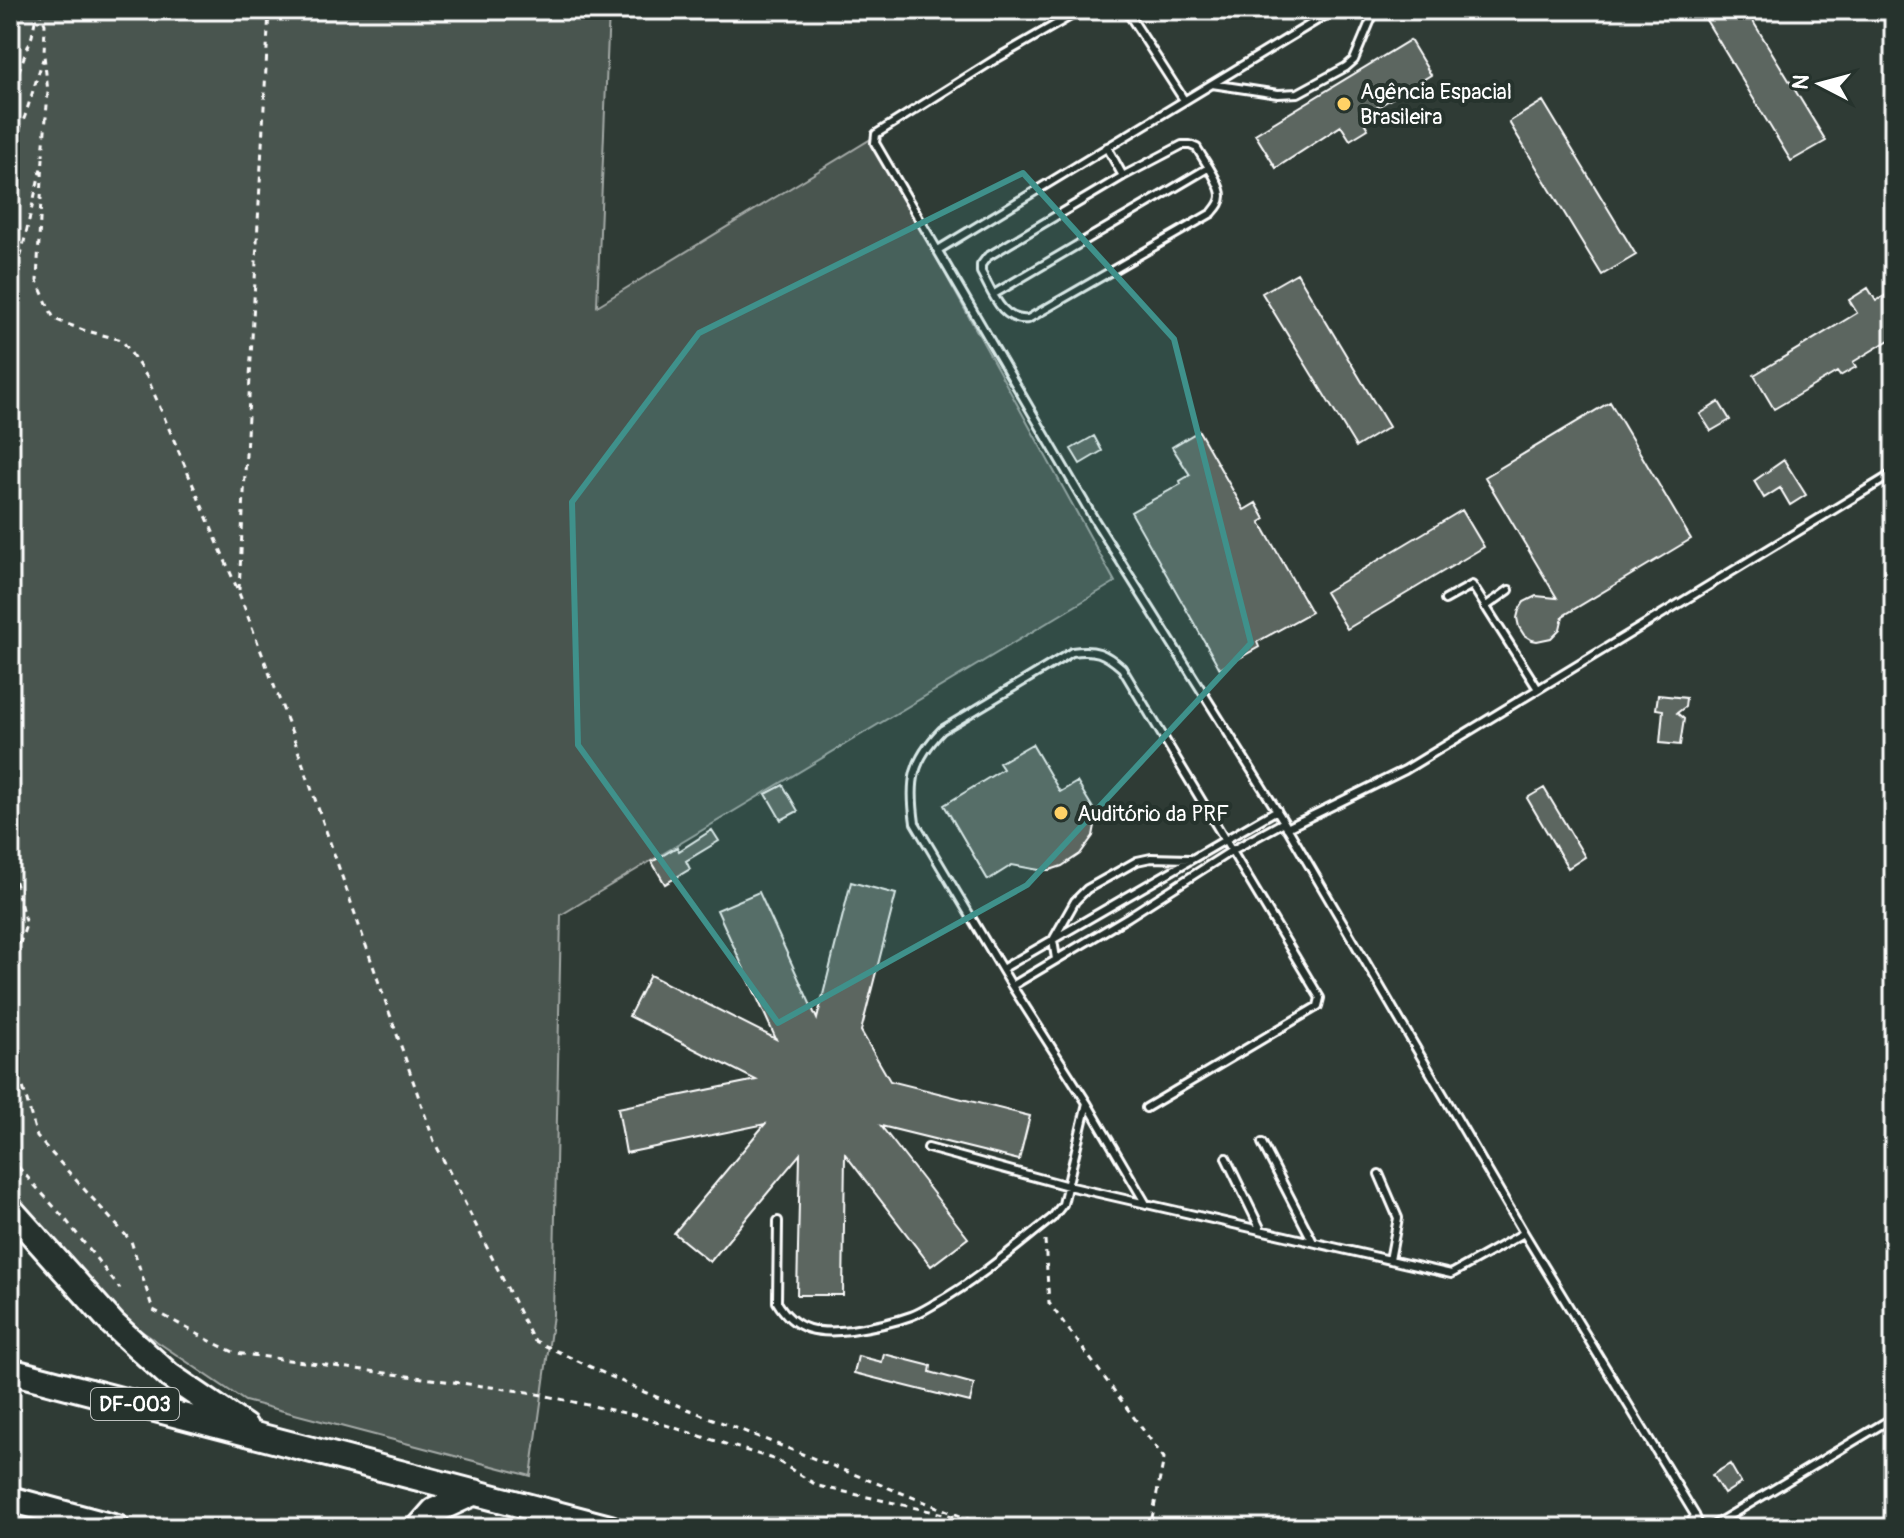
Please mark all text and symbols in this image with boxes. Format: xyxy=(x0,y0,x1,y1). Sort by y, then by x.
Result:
north arrow xyxy=(1780,44,1860,124)
text: N xyxy=(1786,73,1816,91)
place label: Agência Espacial Brasileira xyxy=(1360,78,1512,131)
marker: Agência Espacial Brasileira xyxy=(1335,95,1353,113)
place label: Auditório da PRF xyxy=(1077,800,1229,828)
marker: Auditório da PRF xyxy=(1052,804,1070,822)
road number: DF-003 xyxy=(91,1388,179,1420)

